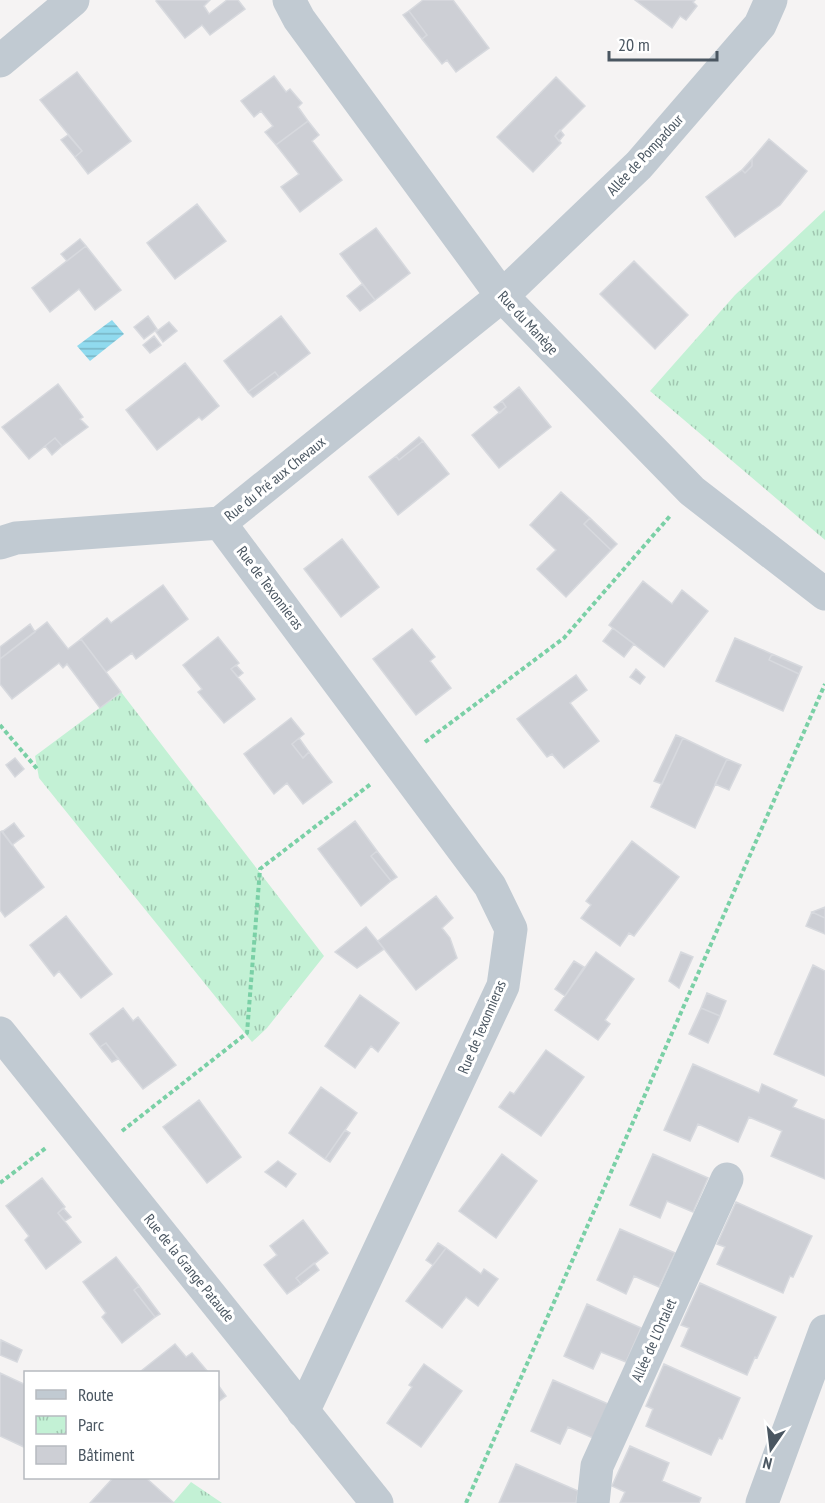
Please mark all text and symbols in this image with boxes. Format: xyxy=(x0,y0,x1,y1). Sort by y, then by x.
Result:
scale bar xyxy=(609,24,717,62)
text: 20 m xyxy=(618,33,650,56)
street label: Allée de Pompadour xyxy=(602,109,688,199)
street label: Rue du Manège xyxy=(494,287,563,358)
street label: Rue du Pré aux Chevaux xyxy=(220,432,329,525)
street label: Rue de Texonnieras xyxy=(233,542,308,633)
street label: Rue de Texonnieras xyxy=(453,977,510,1076)
street label: Rue de la Grange Pataude xyxy=(140,1210,239,1325)
street label: Allée de L'Ortalet xyxy=(627,1295,680,1384)
legend xyxy=(24,1371,219,1479)
text: Route xyxy=(78,1383,114,1406)
text: Parc xyxy=(78,1413,105,1436)
north arrow xyxy=(741,1419,801,1479)
text: Bâtiment xyxy=(78,1443,135,1466)
text: N xyxy=(761,1453,774,1474)

